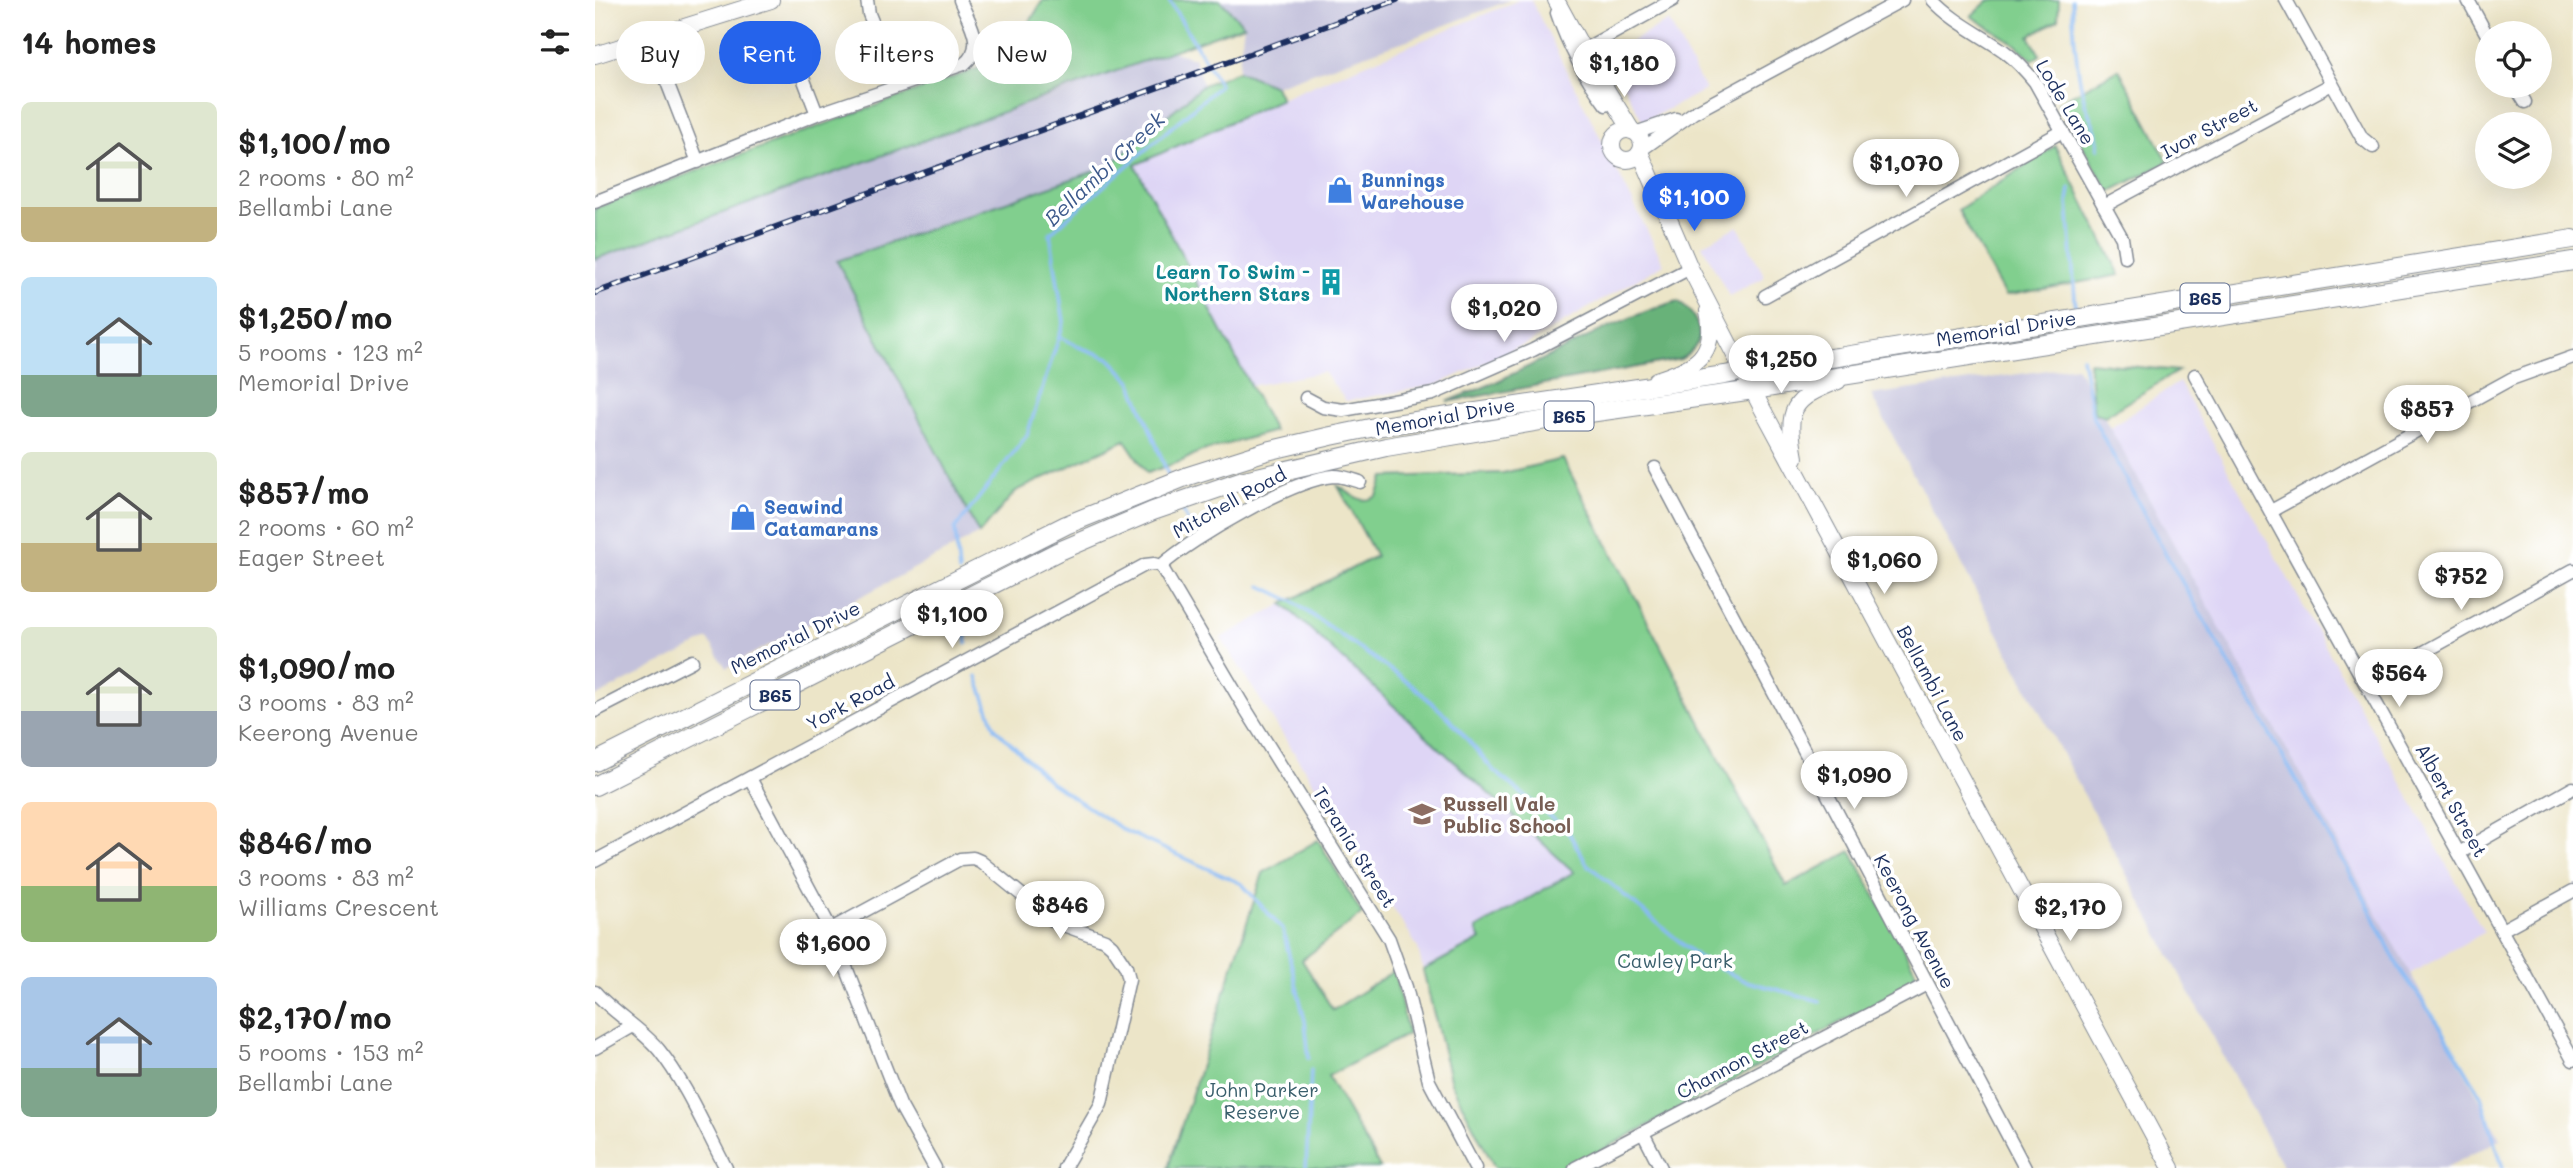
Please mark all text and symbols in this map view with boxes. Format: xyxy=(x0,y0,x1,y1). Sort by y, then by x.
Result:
chip: Buy xyxy=(616,21,705,84)
chip: Rent xyxy=(719,21,821,84)
chip: Filters xyxy=(835,21,959,84)
chip: New xyxy=(973,21,1072,84)
map controls xyxy=(2475,21,2552,189)
button: locate xyxy=(2475,21,2552,98)
text: 14 homes xyxy=(21,22,157,62)
icon: filters xyxy=(536,23,574,61)
pin: $1,180 xyxy=(1567,40,1681,99)
text: $1,180 xyxy=(1589,47,1659,77)
street label: Lode Lane xyxy=(2031,55,2101,149)
street label: Ivor Street xyxy=(2156,92,2262,164)
water label: Bellambi Creek xyxy=(1038,104,1171,231)
button: layers xyxy=(2475,112,2552,189)
text: $1,100/mo xyxy=(238,122,390,162)
icon: home xyxy=(77,130,161,214)
pin: $1,070 xyxy=(1849,140,1963,199)
text: $1,070 xyxy=(1869,147,1943,177)
text: 2 rooms · 80 m² xyxy=(238,162,414,192)
place label: Bunnings Warehouse xyxy=(1361,167,1464,214)
pin: $1,100 xyxy=(1637,174,1751,233)
shop icon: Bunnings Warehouse xyxy=(1325,175,1355,205)
text: $1,100 xyxy=(1658,181,1730,211)
text: Bellambi Lane xyxy=(238,192,393,222)
place label: Learn To Swim - Northern Stars xyxy=(1156,259,1310,306)
building icon: Learn To Swim - Northern Stars xyxy=(1316,267,1346,297)
pin: $1,020 xyxy=(1447,284,1561,344)
road number: B65 xyxy=(2181,284,2229,312)
text: $1,020 xyxy=(1467,292,1541,322)
text: $1,250/mo xyxy=(238,297,392,337)
icon: home xyxy=(77,305,161,389)
street label: Memorial Drive xyxy=(1934,305,2078,351)
pin: $1,250 xyxy=(1724,336,1838,395)
text: 5 rooms · 123 m² xyxy=(238,337,423,367)
text: $1,250 xyxy=(1745,343,1817,373)
text: Memorial Drive xyxy=(238,367,409,397)
pin: $857 xyxy=(2386,386,2468,445)
street label: Memorial Drive xyxy=(1373,391,1517,441)
text: $857 xyxy=(2400,393,2454,423)
road number: B65 xyxy=(1545,402,1593,430)
street label: Mitchell Road xyxy=(1168,461,1290,543)
text: $857/mo xyxy=(238,472,369,512)
icon: home xyxy=(77,480,161,564)
place label: Seawind Catamarans xyxy=(764,494,879,541)
shop icon: Seawind Catamarans xyxy=(728,502,758,532)
text: 2 rooms · 60 m² xyxy=(238,512,414,542)
pin: $1,060 xyxy=(1827,536,1941,596)
text: Eager Street xyxy=(238,542,385,572)
text: $1,060 xyxy=(1847,544,1921,574)
pin: $752 xyxy=(2420,552,2502,612)
text: $752 xyxy=(2434,560,2488,590)
pin: $1,100 xyxy=(895,590,1009,650)
street label: Memorial Drive xyxy=(726,595,864,679)
text: $1,100 xyxy=(916,598,988,628)
street label: Bellambi Lane xyxy=(1892,621,1974,745)
text: $1,090/mo xyxy=(238,647,395,687)
pin: $564 xyxy=(2358,650,2440,709)
icon: home xyxy=(77,655,161,739)
text: $564 xyxy=(2371,657,2427,687)
street label: York Road xyxy=(801,668,899,736)
road number: B65 xyxy=(751,680,799,710)
text: 3 rooms · 83 m² xyxy=(238,687,414,717)
text: Keerong Avenue xyxy=(238,717,419,747)
street label: Albert Street xyxy=(2410,739,2494,861)
pin: $1,090 xyxy=(1797,752,1911,811)
text: $1,090 xyxy=(1817,759,1891,789)
street label: Terania Street xyxy=(1308,782,1402,912)
place label: Russell Vale Public School xyxy=(1443,791,1571,838)
school or university icon: Russell Vale Public School xyxy=(1407,799,1437,829)
text: $846/mo xyxy=(238,822,372,862)
icon: home xyxy=(77,830,161,914)
street label: Keerong Avenue xyxy=(1869,849,1961,993)
text: 3 rooms · 83 m² xyxy=(238,862,414,892)
pin: $846 xyxy=(1019,881,1101,941)
pin: $2,170 xyxy=(2013,884,2127,943)
text: $846 xyxy=(1032,889,1088,919)
text: $2,170 xyxy=(2034,891,2106,921)
text: Williams Crescent xyxy=(238,892,439,922)
pin: $1,600 xyxy=(776,920,890,979)
text: $1,600 xyxy=(796,927,870,957)
park label: Cawley Park xyxy=(1617,948,1733,973)
text: $2,170/mo xyxy=(238,997,391,1037)
icon: home xyxy=(77,1005,161,1089)
street label: Channon Street xyxy=(1672,1014,1812,1104)
text: 5 rooms · 153 m² xyxy=(238,1037,423,1067)
text: Bellambi Lane xyxy=(238,1067,393,1097)
park label: John Parker Reserve xyxy=(1205,1077,1319,1124)

